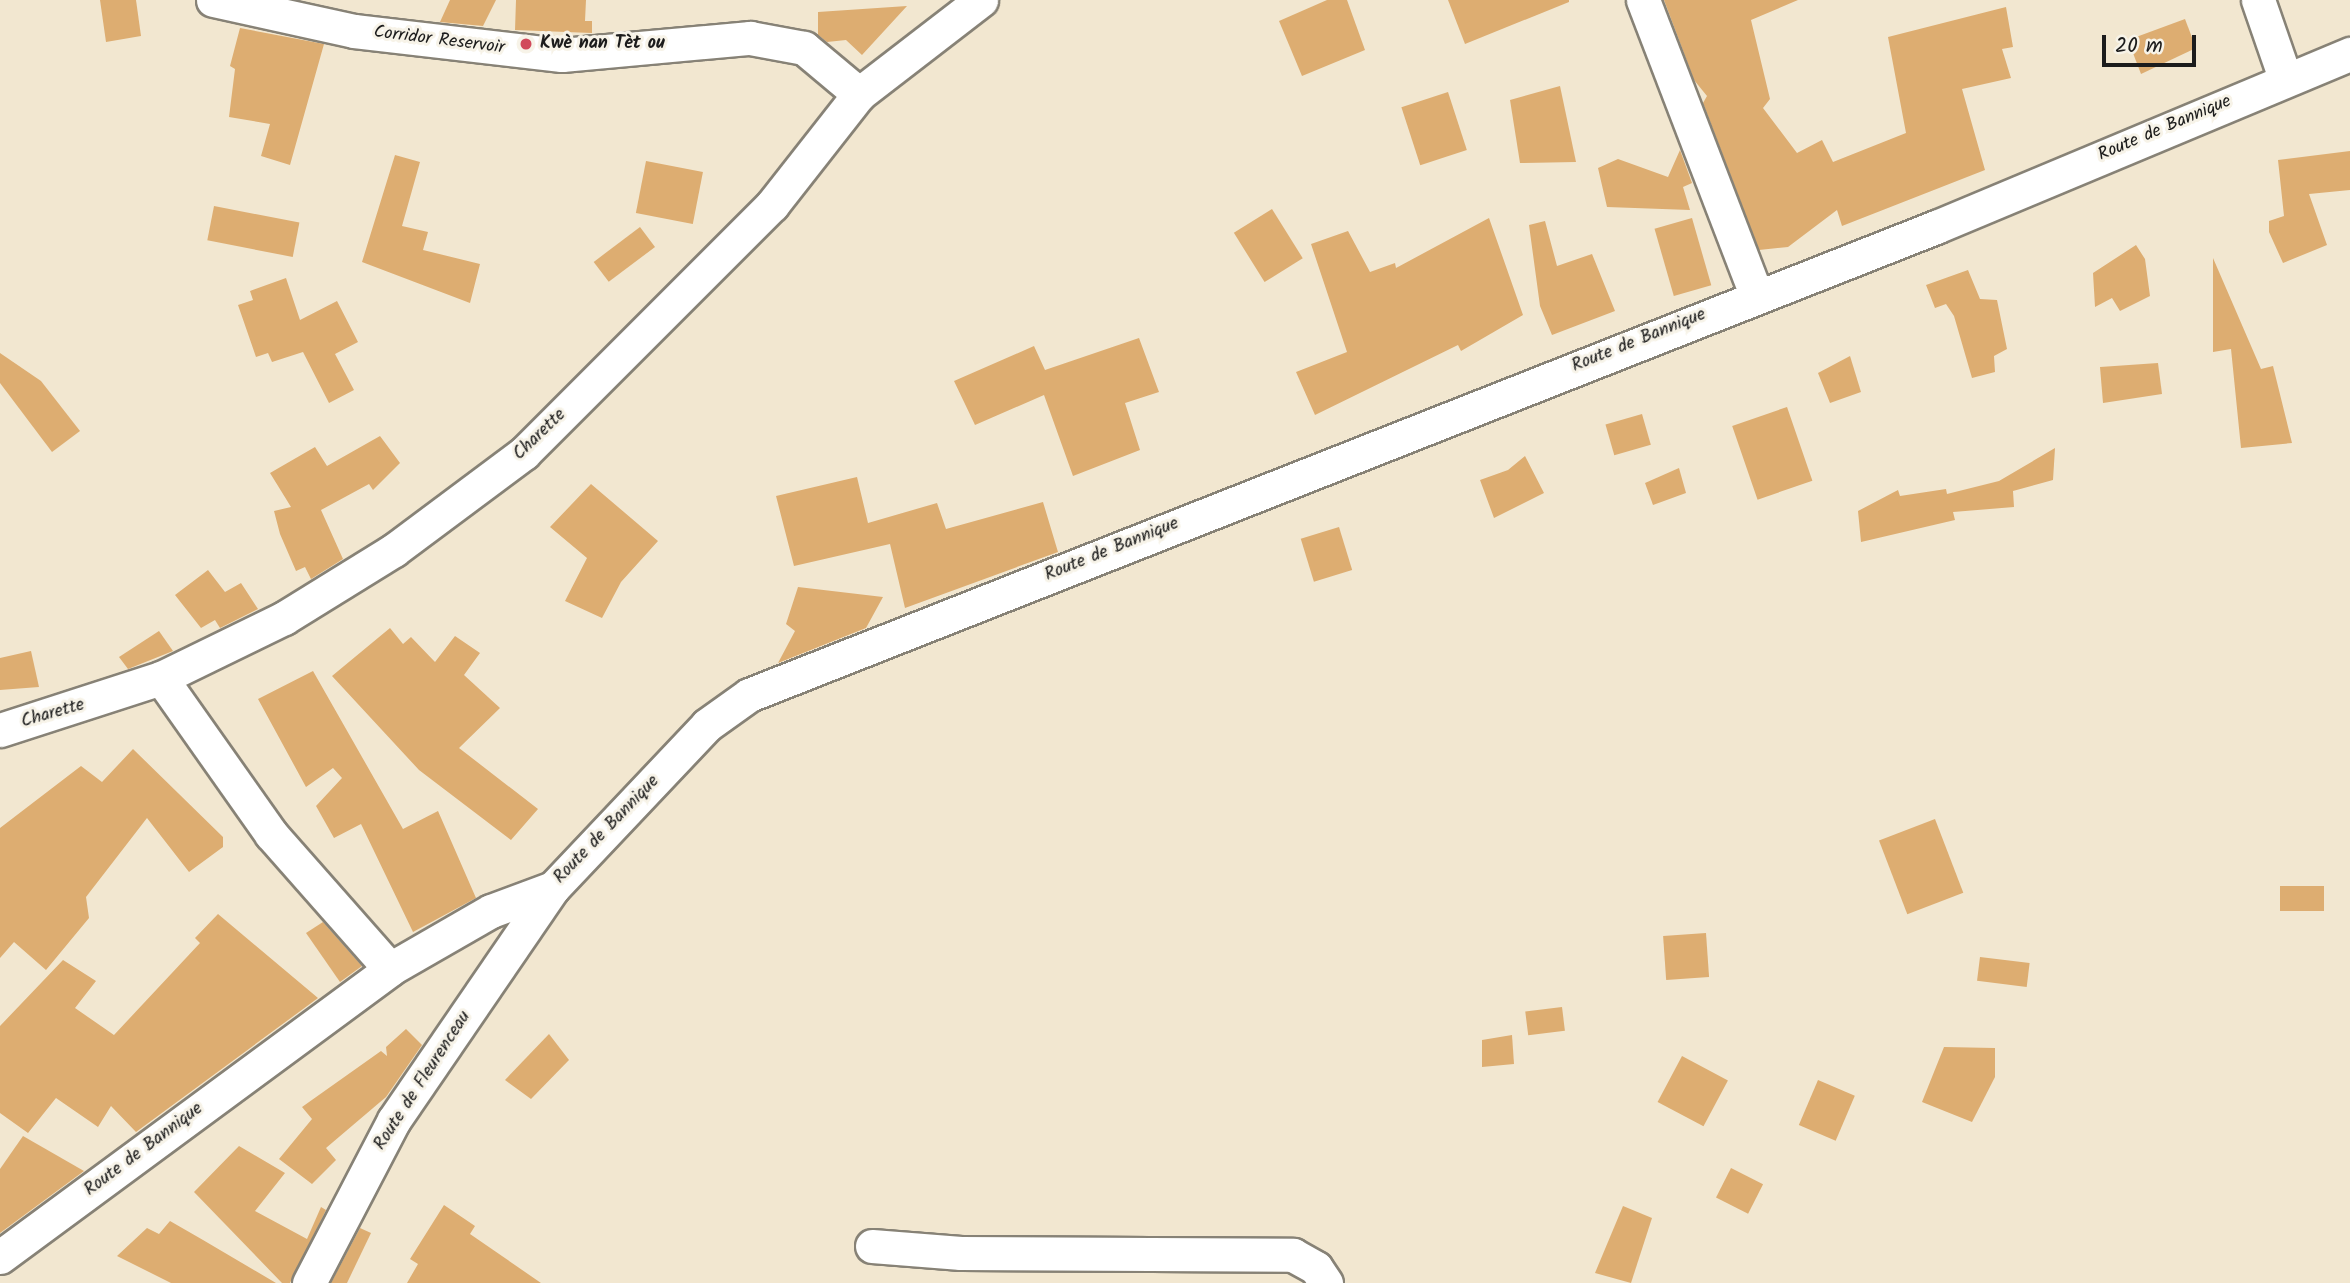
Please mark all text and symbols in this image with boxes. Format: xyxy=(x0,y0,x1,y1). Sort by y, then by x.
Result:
scale bar xyxy=(2105,21,2200,65)
street label: Corridor Reservoir xyxy=(372,22,506,60)
text: 20 m xyxy=(2115,30,2163,63)
place label: Kwè nan Tèt ou xyxy=(540,33,665,55)
marker: Kwè nan Tèt ou xyxy=(518,36,534,52)
street label: Route de Bannique xyxy=(2095,91,2235,167)
street label: Route de Bannique xyxy=(1569,304,1709,378)
street label: Charette xyxy=(509,405,571,465)
street label: Route de Bannique xyxy=(1042,513,1182,587)
street label: Charette xyxy=(19,695,87,733)
street label: Route de Bannique xyxy=(550,771,664,889)
street label: Route de Fleurenceau xyxy=(370,1007,476,1155)
street label: Route de Bannique xyxy=(81,1098,207,1202)

